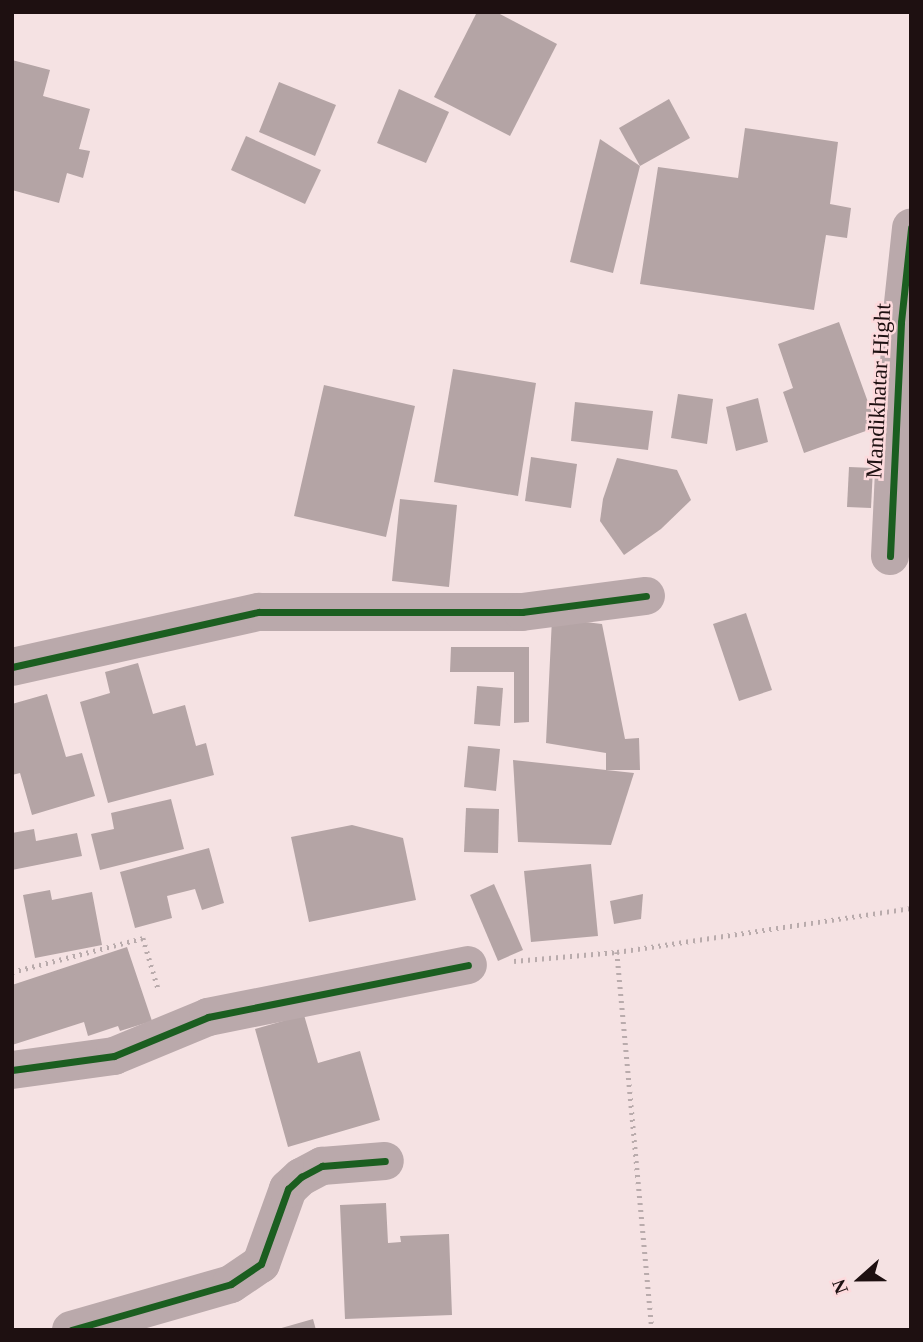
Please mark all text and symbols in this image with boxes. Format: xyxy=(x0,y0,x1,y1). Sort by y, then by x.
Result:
street label: Mandikhatar Hight xyxy=(861,303,897,479)
north arrow xyxy=(825,1244,895,1314)
text: N xyxy=(828,1277,852,1297)

